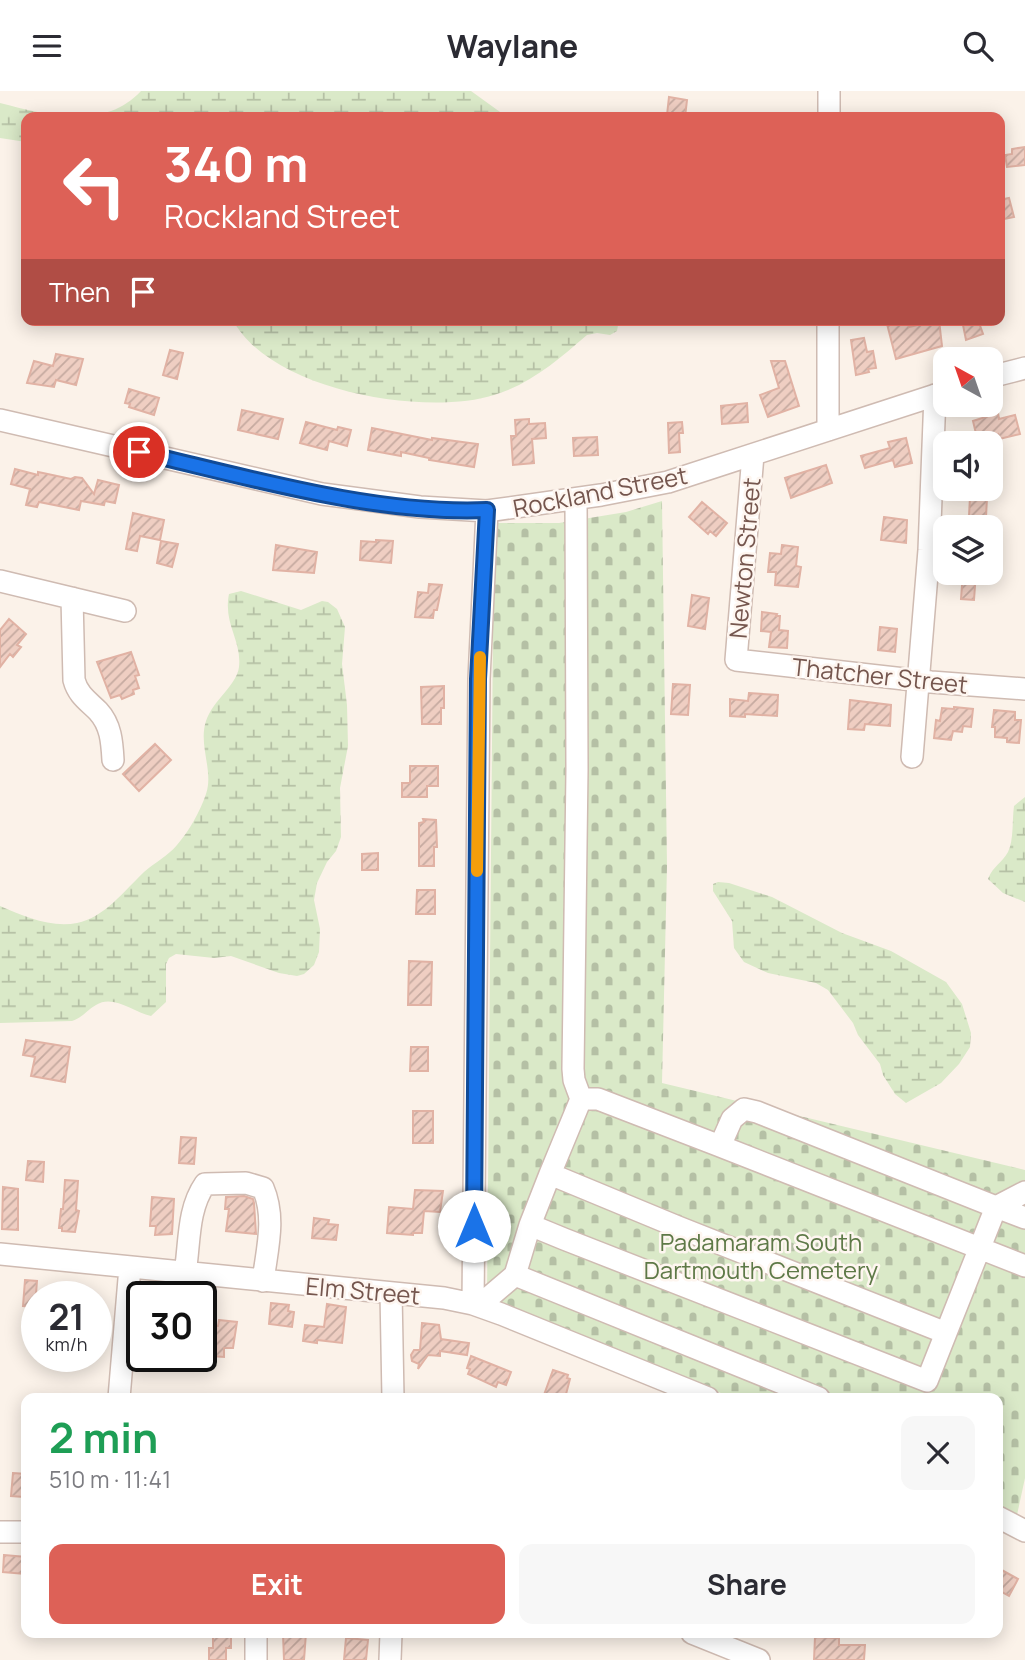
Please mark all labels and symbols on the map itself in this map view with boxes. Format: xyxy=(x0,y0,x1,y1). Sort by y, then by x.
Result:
north arrow xyxy=(933,347,1003,417)
pin xyxy=(109,422,169,482)
street label: Rockland Street xyxy=(510,458,690,524)
street label: Newton Street xyxy=(721,476,767,640)
street label: Thatcher Street xyxy=(790,649,970,701)
position arrow xyxy=(437,1189,511,1263)
park label: Padamaram South Dartmouth Cemetery xyxy=(644,1225,879,1286)
street label: Elm Street xyxy=(304,1269,422,1311)
speed limit sign: 30 xyxy=(126,1281,217,1372)

